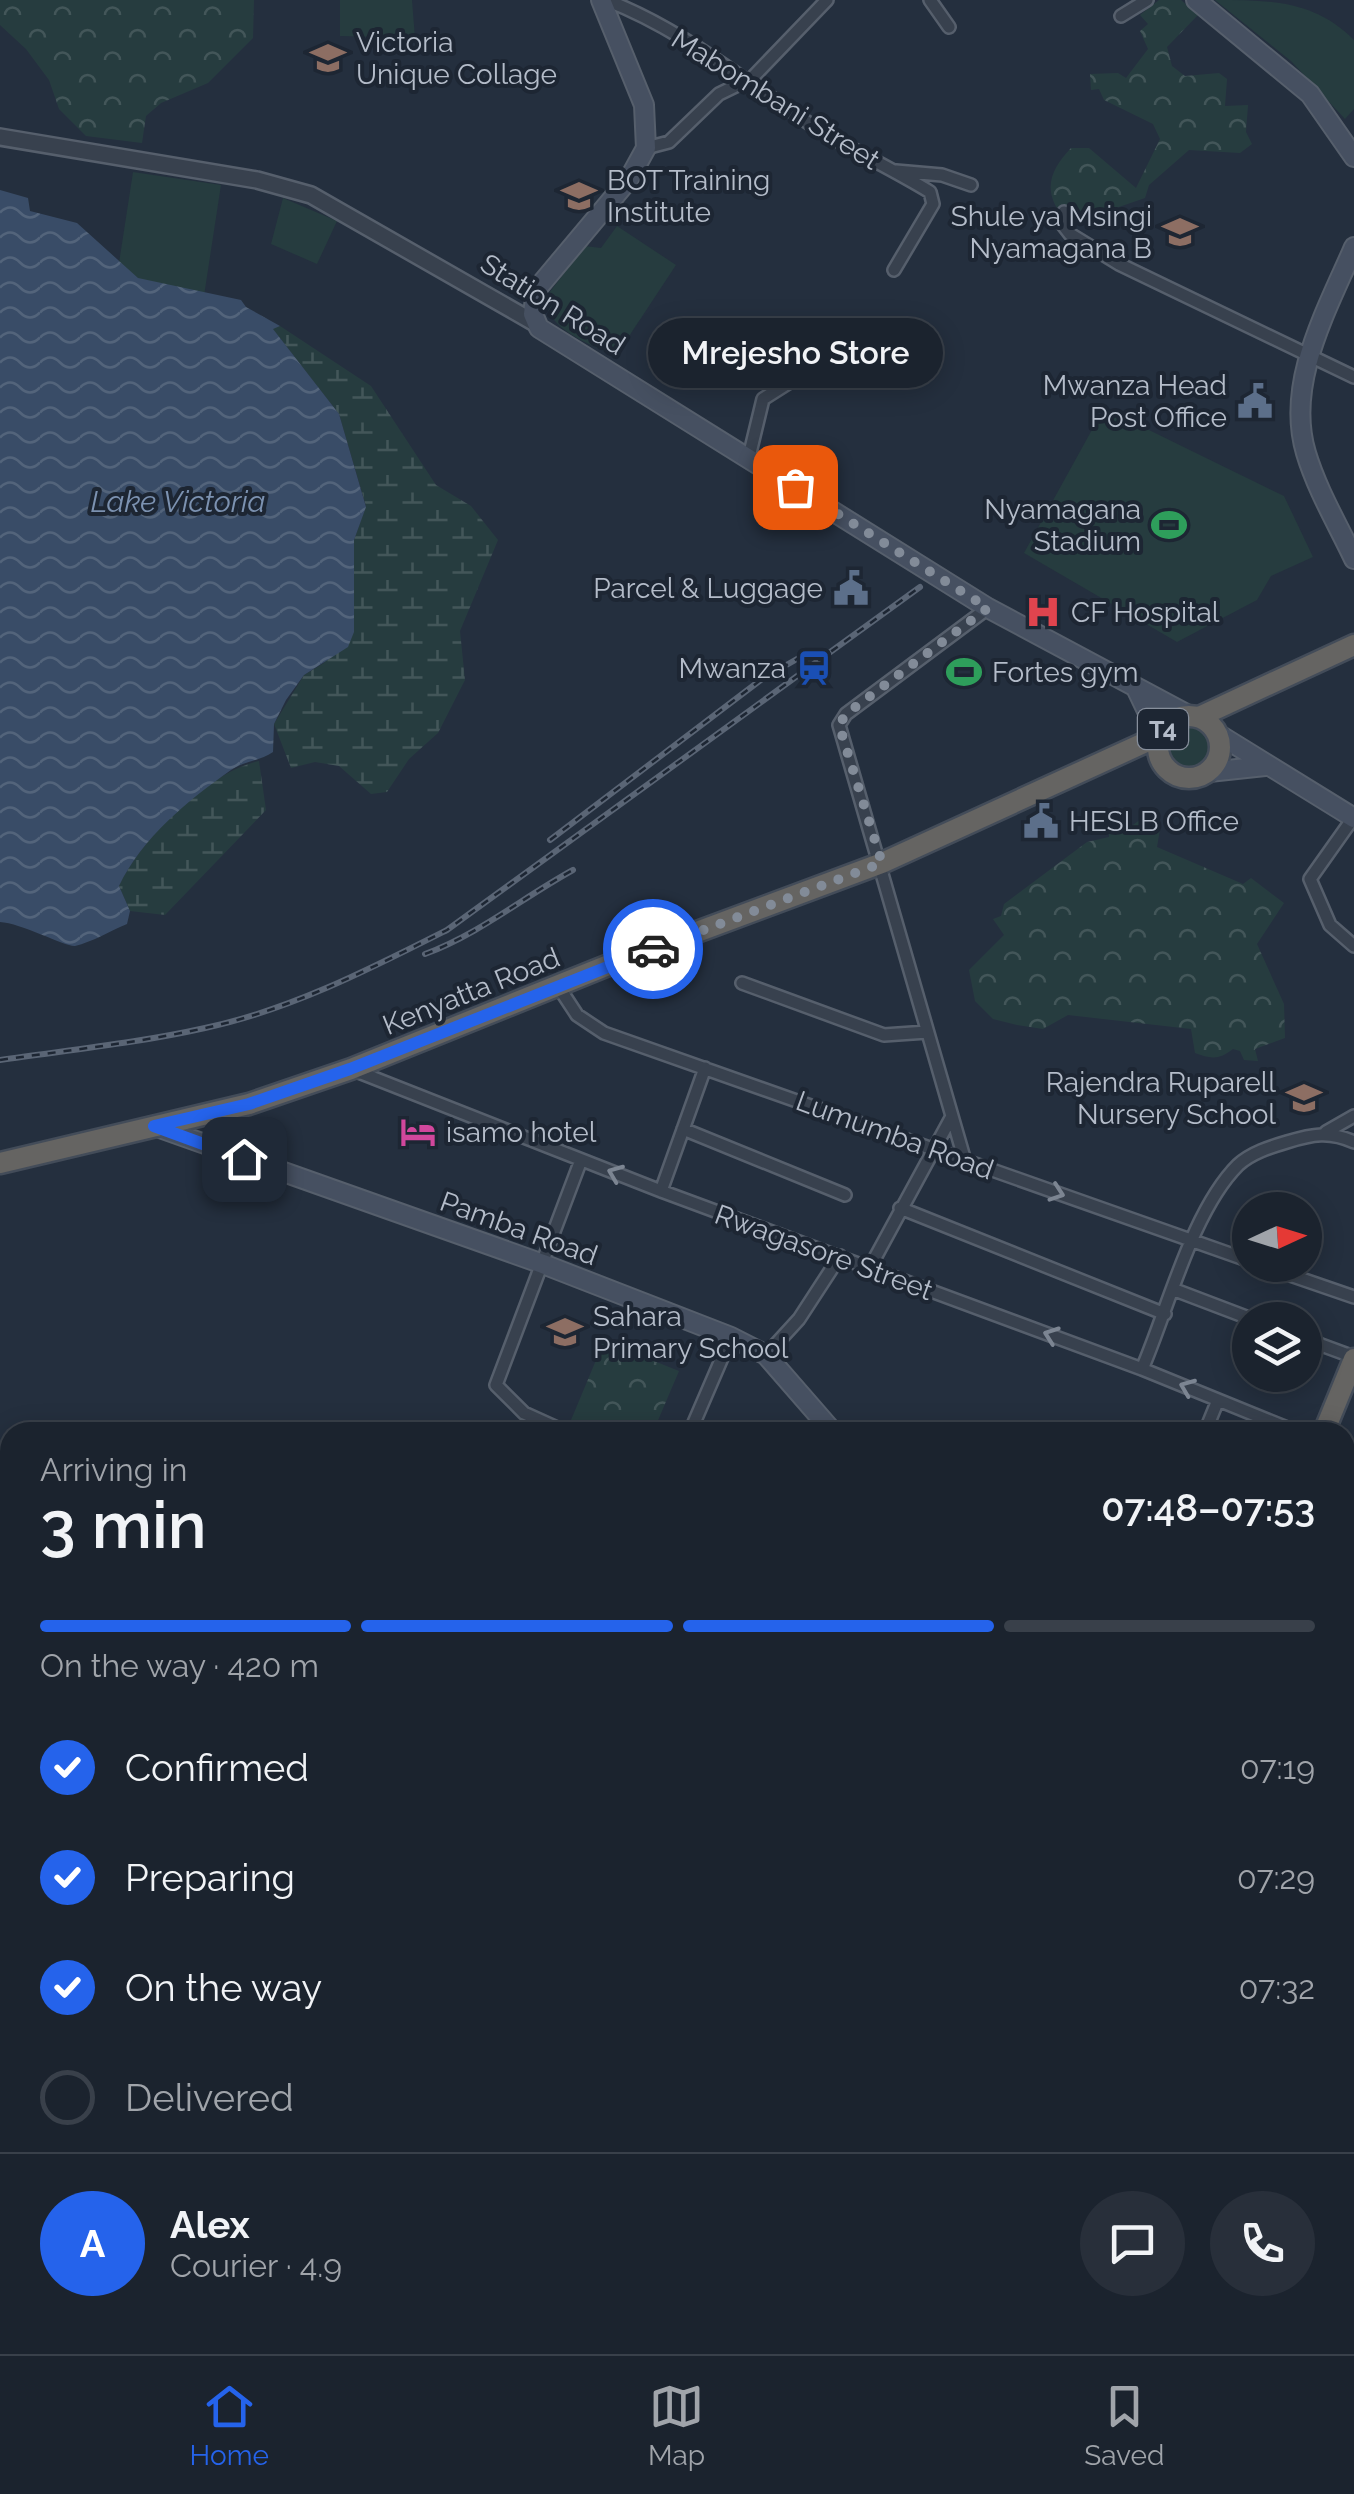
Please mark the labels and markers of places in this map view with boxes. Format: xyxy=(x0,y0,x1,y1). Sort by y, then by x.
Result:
place label: Victoria Unique Collage xyxy=(356,26,557,91)
school or university icon: Victoria Unique Collage xyxy=(309,39,347,77)
place label: BOT Training Institute xyxy=(607,164,770,229)
school or university icon: BOT Training Institute xyxy=(560,177,598,215)
place label: Shule ya Msingi Nyamagana B xyxy=(951,200,1152,265)
school or university icon: Shule ya Msingi Nyamagana B xyxy=(1161,213,1199,251)
callout: Mrejesho Store xyxy=(648,317,942,387)
place label: Mwanza Head Post Office xyxy=(1043,369,1227,434)
public building icon: Mwanza Head Post Office xyxy=(1236,382,1274,420)
pin xyxy=(753,445,838,530)
place label: Nyamagana Stadium xyxy=(984,493,1141,558)
sports icon: Nyamagana Stadium xyxy=(1150,506,1188,544)
public building icon: Parcel & Luggage xyxy=(832,569,870,607)
place label: Parcel & Luggage xyxy=(593,572,823,605)
hospital icon: CF Hospital xyxy=(1024,593,1062,631)
place label: CF Hospital xyxy=(1071,596,1220,629)
station icon: Mwanza xyxy=(795,649,833,687)
place label: Mwanza xyxy=(678,652,786,685)
sports icon: Fortes gym xyxy=(945,653,983,691)
place label: Fortes gym xyxy=(992,656,1139,689)
public building icon: HESLB Office xyxy=(1022,802,1060,840)
place label: HESLB Office xyxy=(1069,805,1239,838)
place label: Rajendra Ruparell Nursery School xyxy=(1046,1066,1276,1131)
school or university icon: Rajendra Ruparell Nursery School xyxy=(1285,1079,1323,1117)
hotel icon: isamo hotel xyxy=(399,1113,437,1151)
place label: isamo hotel xyxy=(446,1116,597,1149)
pin xyxy=(202,1117,287,1202)
place label: Sahara Primary School xyxy=(593,1300,789,1365)
school or university icon: Sahara Primary School xyxy=(546,1313,584,1351)

